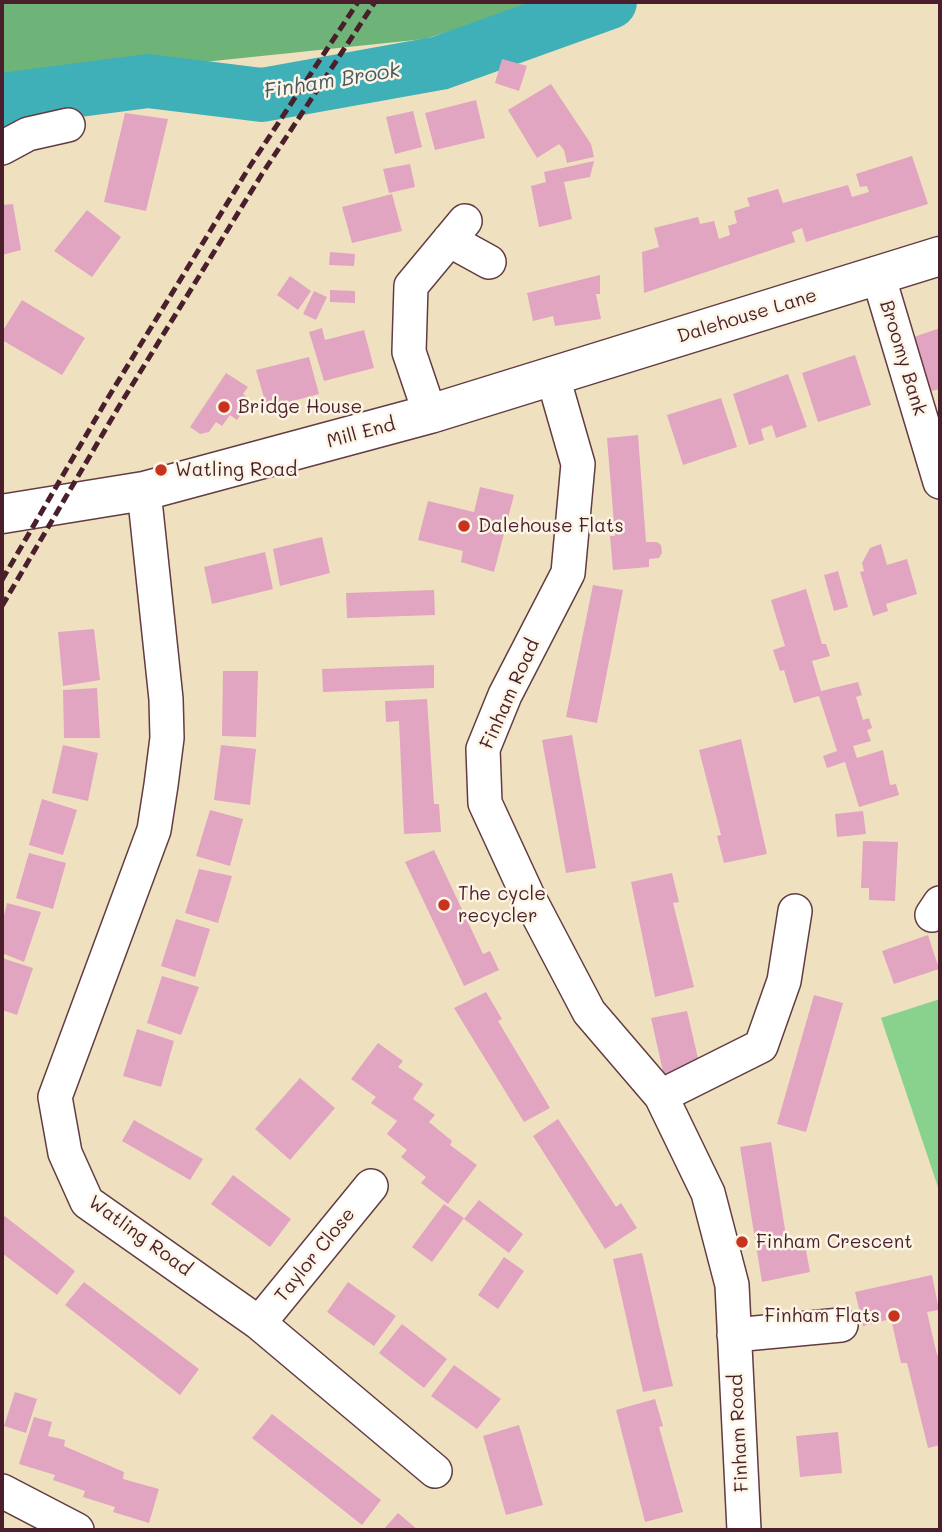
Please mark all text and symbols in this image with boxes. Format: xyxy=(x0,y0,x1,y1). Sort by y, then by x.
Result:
water label: Finham Brook xyxy=(262,58,402,104)
street label: Dalehouse Lane xyxy=(674,284,820,348)
street label: Broomy Bank xyxy=(875,298,931,418)
place label: Bridge House xyxy=(238,396,362,418)
marker: Bridge House xyxy=(216,399,232,415)
street label: Mill End xyxy=(324,413,398,453)
place label: Watling Road xyxy=(175,459,297,481)
marker: Watling Road xyxy=(153,462,169,478)
place label: Dalehouse Flats xyxy=(478,515,624,537)
marker: Dalehouse Flats xyxy=(456,518,472,534)
street label: Finham Road xyxy=(476,635,544,753)
place label: The cycle recycler xyxy=(458,883,546,927)
marker: The cycle recycler xyxy=(436,897,452,913)
street label: Watling Road xyxy=(84,1191,196,1281)
street label: Taylor Close xyxy=(270,1203,360,1307)
place label: Finham Crescent xyxy=(756,1231,913,1253)
marker: Finham Crescent xyxy=(734,1234,750,1250)
place label: Finham Flats xyxy=(764,1305,880,1327)
marker: Finham Flats xyxy=(886,1308,902,1324)
street label: Finham Road xyxy=(725,1373,753,1493)

